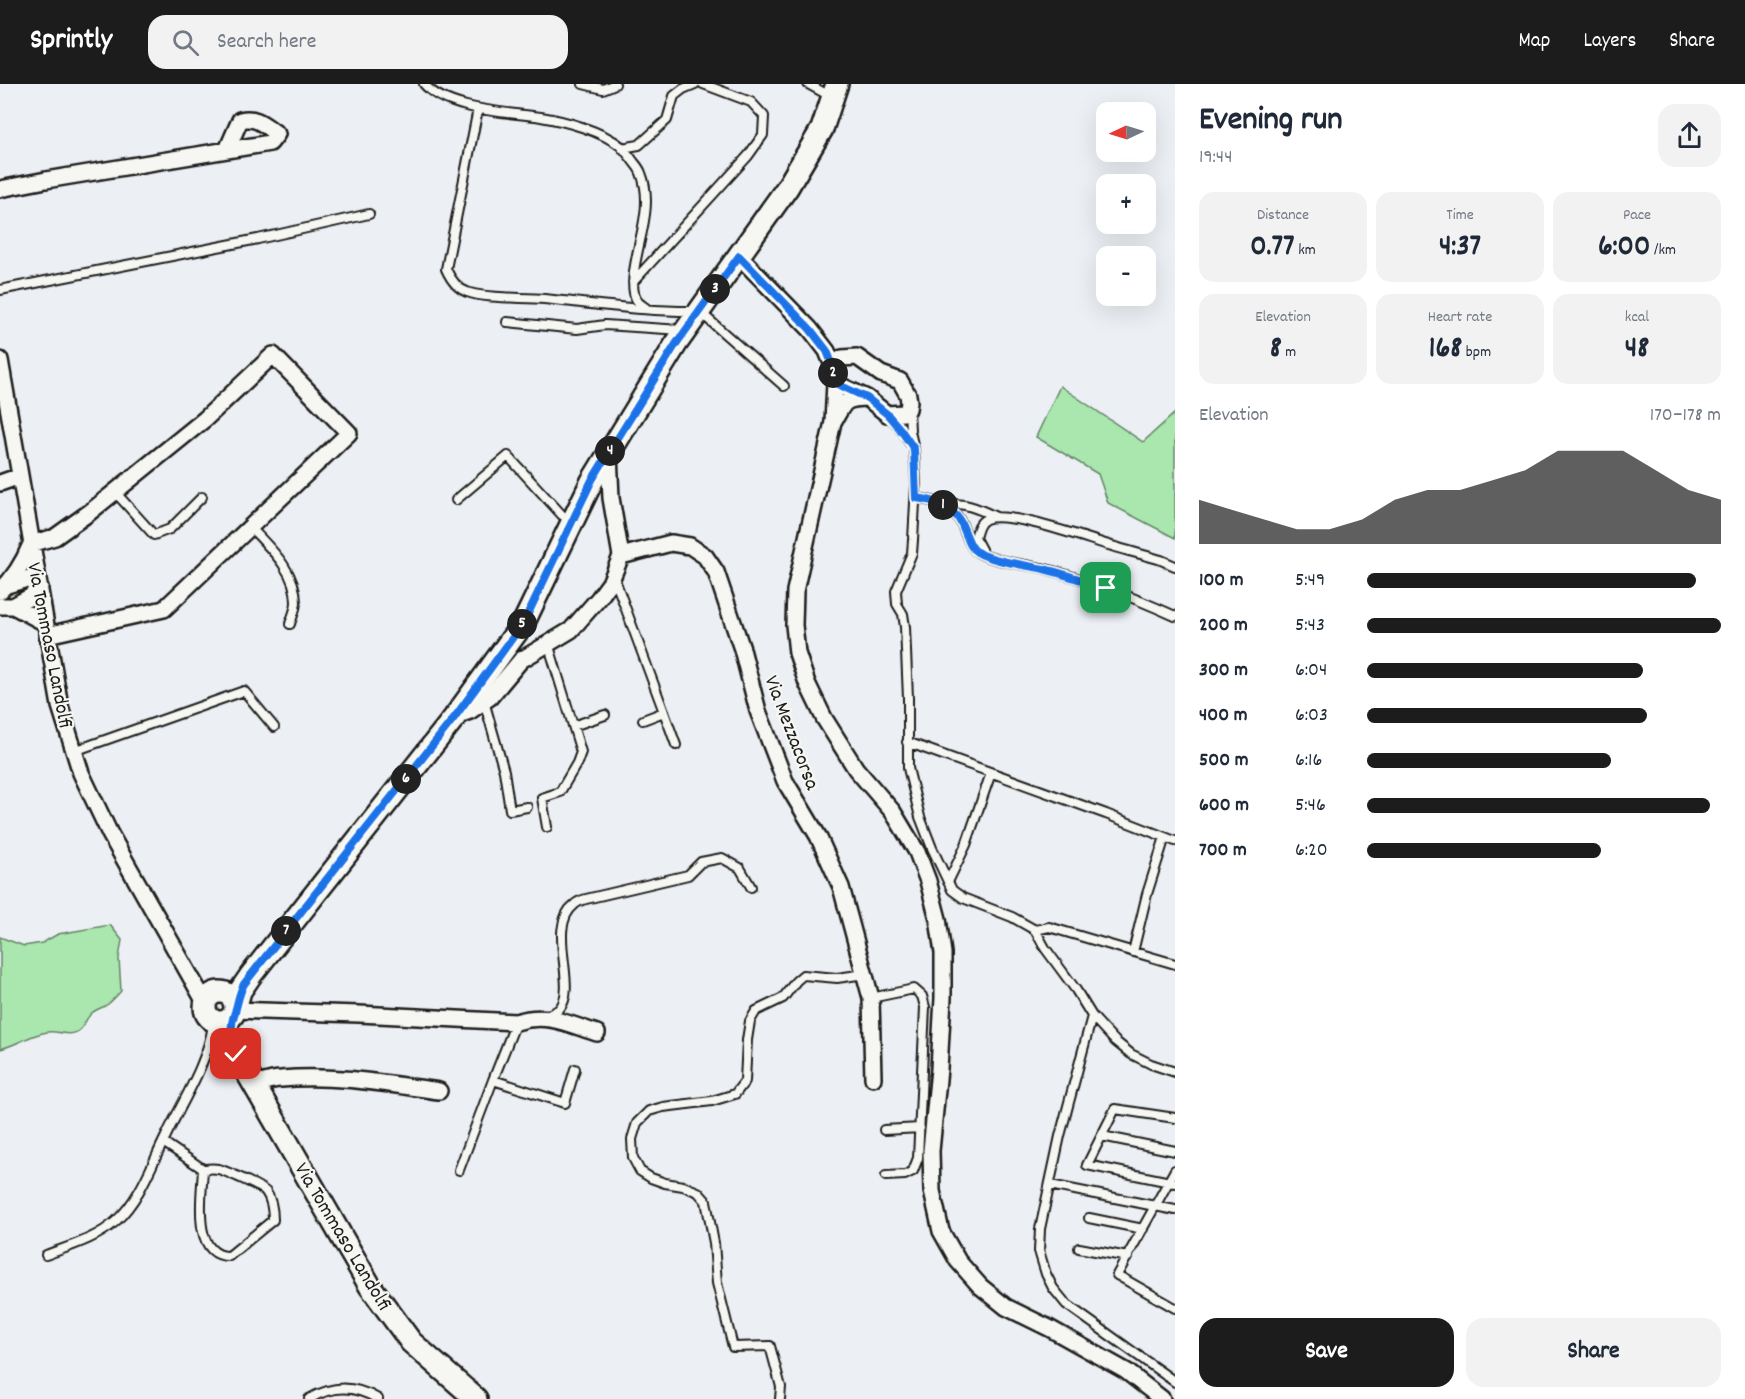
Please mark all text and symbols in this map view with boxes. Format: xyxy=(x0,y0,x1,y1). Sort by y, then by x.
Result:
search box xyxy=(148,15,568,69)
text: Sprintly xyxy=(30,22,112,62)
icon: search xyxy=(169,26,202,59)
text: Search here xyxy=(217,27,316,58)
text: Map xyxy=(1519,27,1550,57)
text: Layers xyxy=(1583,27,1636,57)
text: Share xyxy=(1669,27,1715,57)
text: Evening run xyxy=(1199,98,1343,145)
north arrow xyxy=(1096,102,1156,162)
map controls xyxy=(1096,102,1156,306)
button: share xyxy=(1658,104,1721,167)
text: 19:44 xyxy=(1199,144,1232,172)
button: + xyxy=(1096,174,1156,234)
text: Distance xyxy=(1257,204,1309,227)
text: Time xyxy=(1446,204,1474,227)
text: Pace xyxy=(1623,204,1651,227)
text: 0.77 xyxy=(1250,227,1295,270)
text: 4:37 xyxy=(1439,227,1481,270)
text: 6:00 xyxy=(1598,227,1650,270)
text: km xyxy=(1295,239,1316,262)
text: /km xyxy=(1650,239,1676,262)
button: − xyxy=(1096,246,1156,306)
pin: 3 xyxy=(700,274,730,304)
text: 3 xyxy=(711,277,719,300)
text: Elevation xyxy=(1255,306,1311,329)
text: Heart rate xyxy=(1428,306,1492,329)
text: kcal xyxy=(1625,306,1649,329)
text: 8 xyxy=(1270,329,1282,372)
text: 168 xyxy=(1429,329,1462,372)
text: 48 xyxy=(1625,329,1649,372)
text: m xyxy=(1282,341,1296,364)
text: bpm xyxy=(1462,341,1491,364)
pin: 2 xyxy=(818,358,848,388)
text: 2 xyxy=(830,361,837,384)
text: Elevation xyxy=(1199,402,1269,430)
text: 170–178 m xyxy=(1650,402,1721,430)
pin: 4 xyxy=(595,436,625,466)
text: 4 xyxy=(607,439,613,462)
pin: 1 xyxy=(928,490,958,520)
text: 1 xyxy=(941,493,945,516)
street label: Via Tommaso Landolfi xyxy=(17,560,79,731)
pin xyxy=(1080,562,1131,613)
text: 100 m xyxy=(1199,567,1244,595)
text: 5:49 xyxy=(1295,567,1325,595)
icon: arrive xyxy=(1089,571,1122,604)
pin: 5 xyxy=(507,609,537,639)
text: 5 xyxy=(518,612,526,635)
text: 200 m xyxy=(1199,612,1248,640)
text: 5:43 xyxy=(1295,612,1325,640)
text: 300 m xyxy=(1199,657,1248,685)
text: 6:04 xyxy=(1295,657,1327,685)
street label: Via Mezzacorsa xyxy=(755,672,826,796)
text: 400 m xyxy=(1199,702,1247,730)
text: 6:03 xyxy=(1295,702,1328,730)
text: 500 m xyxy=(1199,747,1248,775)
text: 6:16 xyxy=(1295,747,1322,775)
pin: 6 xyxy=(391,764,421,794)
text: 6 xyxy=(402,767,410,790)
text: 600 m xyxy=(1199,792,1249,820)
text: 5:46 xyxy=(1295,792,1326,820)
text: 700 m xyxy=(1199,837,1247,865)
text: 6:20 xyxy=(1295,837,1328,865)
pin: 7 xyxy=(271,916,301,946)
text: 7 xyxy=(283,919,289,942)
pin xyxy=(210,1028,261,1079)
icon: check xyxy=(219,1037,252,1070)
street label: Via Tommaso Landolfi xyxy=(285,1158,398,1318)
button: Save xyxy=(1199,1318,1454,1387)
button: Share xyxy=(1466,1318,1721,1387)

